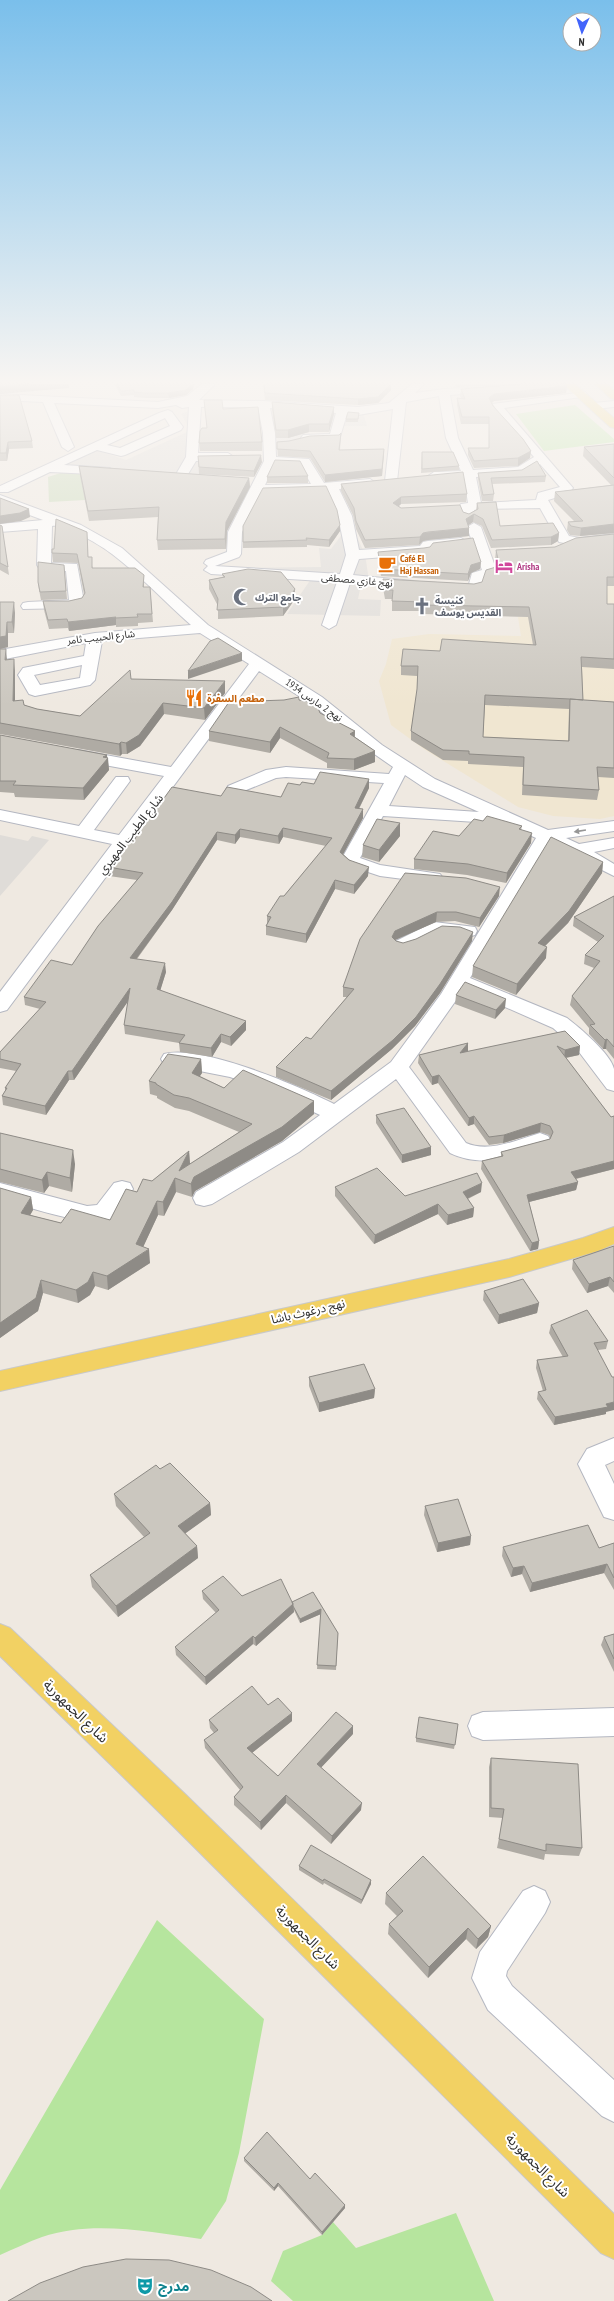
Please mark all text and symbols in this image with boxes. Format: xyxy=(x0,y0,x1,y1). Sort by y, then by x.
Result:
north arrow xyxy=(562,12,602,52)
text: N xyxy=(578,35,585,49)
place label: Café El Haj Hassan xyxy=(400,552,439,577)
cafe icon: Café El Haj Hassan xyxy=(377,554,397,574)
hotel icon: Arisha xyxy=(494,556,514,576)
place label: Arisha xyxy=(516,560,539,573)
street label: نهج غازي مصطفى xyxy=(321,570,394,591)
mosque icon: جامع الترك xyxy=(232,587,252,607)
place label: جامع الترك xyxy=(255,591,302,606)
place label: كنيسة القديس يوسف xyxy=(435,594,501,619)
church icon: كنيسة القديس يوسف xyxy=(412,596,432,616)
street label: شارع الحبيب ثامر xyxy=(65,627,136,648)
street label: نهج 2 مارس 1934 xyxy=(282,676,345,725)
restaurant icon: مطعم السفرة xyxy=(184,688,204,708)
place label: مطعم السفرة xyxy=(207,692,265,706)
street label: شارع الطيب المهيري xyxy=(94,791,168,879)
one-way arrow xyxy=(574,828,586,834)
street label: نهج درغوث باشا xyxy=(270,1295,347,1329)
street label: شارع الجمهورية xyxy=(38,1675,112,1748)
street label: شارع الجمهورية xyxy=(271,1901,344,1974)
street label: شارع الجمهورية xyxy=(501,2129,574,2202)
theatre icon: مدرج xyxy=(135,2276,155,2296)
place label: مدرج xyxy=(158,2277,190,2297)

